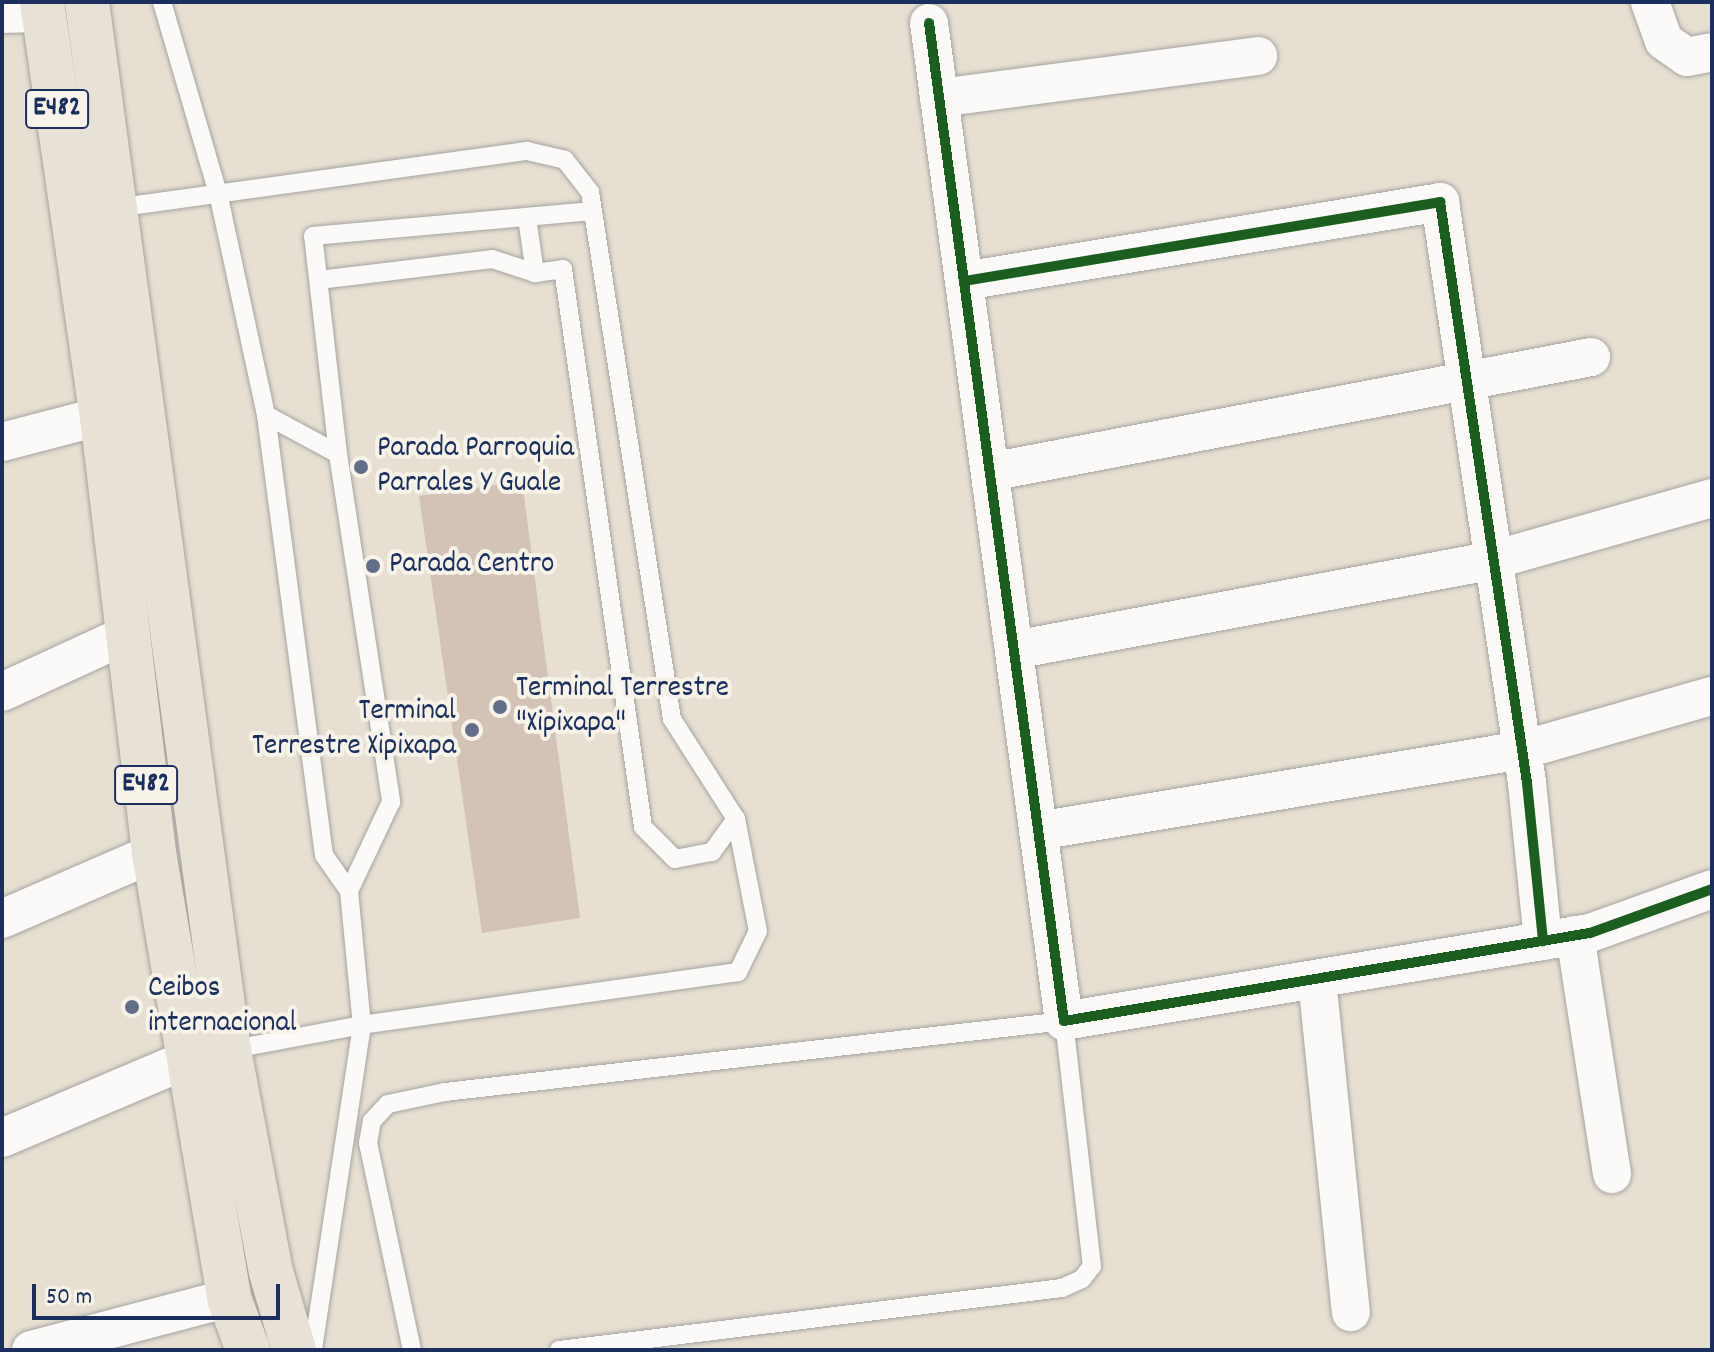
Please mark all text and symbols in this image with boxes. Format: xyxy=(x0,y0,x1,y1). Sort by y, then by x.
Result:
road number: E482 xyxy=(25,85,89,133)
place label: Parada Parroquia Parrales Y Guale xyxy=(377,432,574,502)
marker: Parada Parroquia Parrales Y Guale xyxy=(352,458,370,476)
place label: Parada Centro xyxy=(389,548,554,584)
marker: Parada Centro xyxy=(364,557,382,575)
place label: Terminal Terrestre "Xipixapa" xyxy=(516,672,729,742)
place label: Terminal Terrestre Xipixapa xyxy=(252,695,456,766)
marker: Terminal Terrestre "Xipixapa" xyxy=(491,698,509,716)
marker: Terminal Terrestre Xipixapa xyxy=(463,721,481,739)
road number: E482 xyxy=(114,761,178,809)
place label: Ceibos internacional xyxy=(148,972,297,1042)
marker: Ceibos internacional xyxy=(123,998,141,1016)
scale bar xyxy=(36,1268,284,1318)
text: 50 m xyxy=(46,1281,92,1315)

